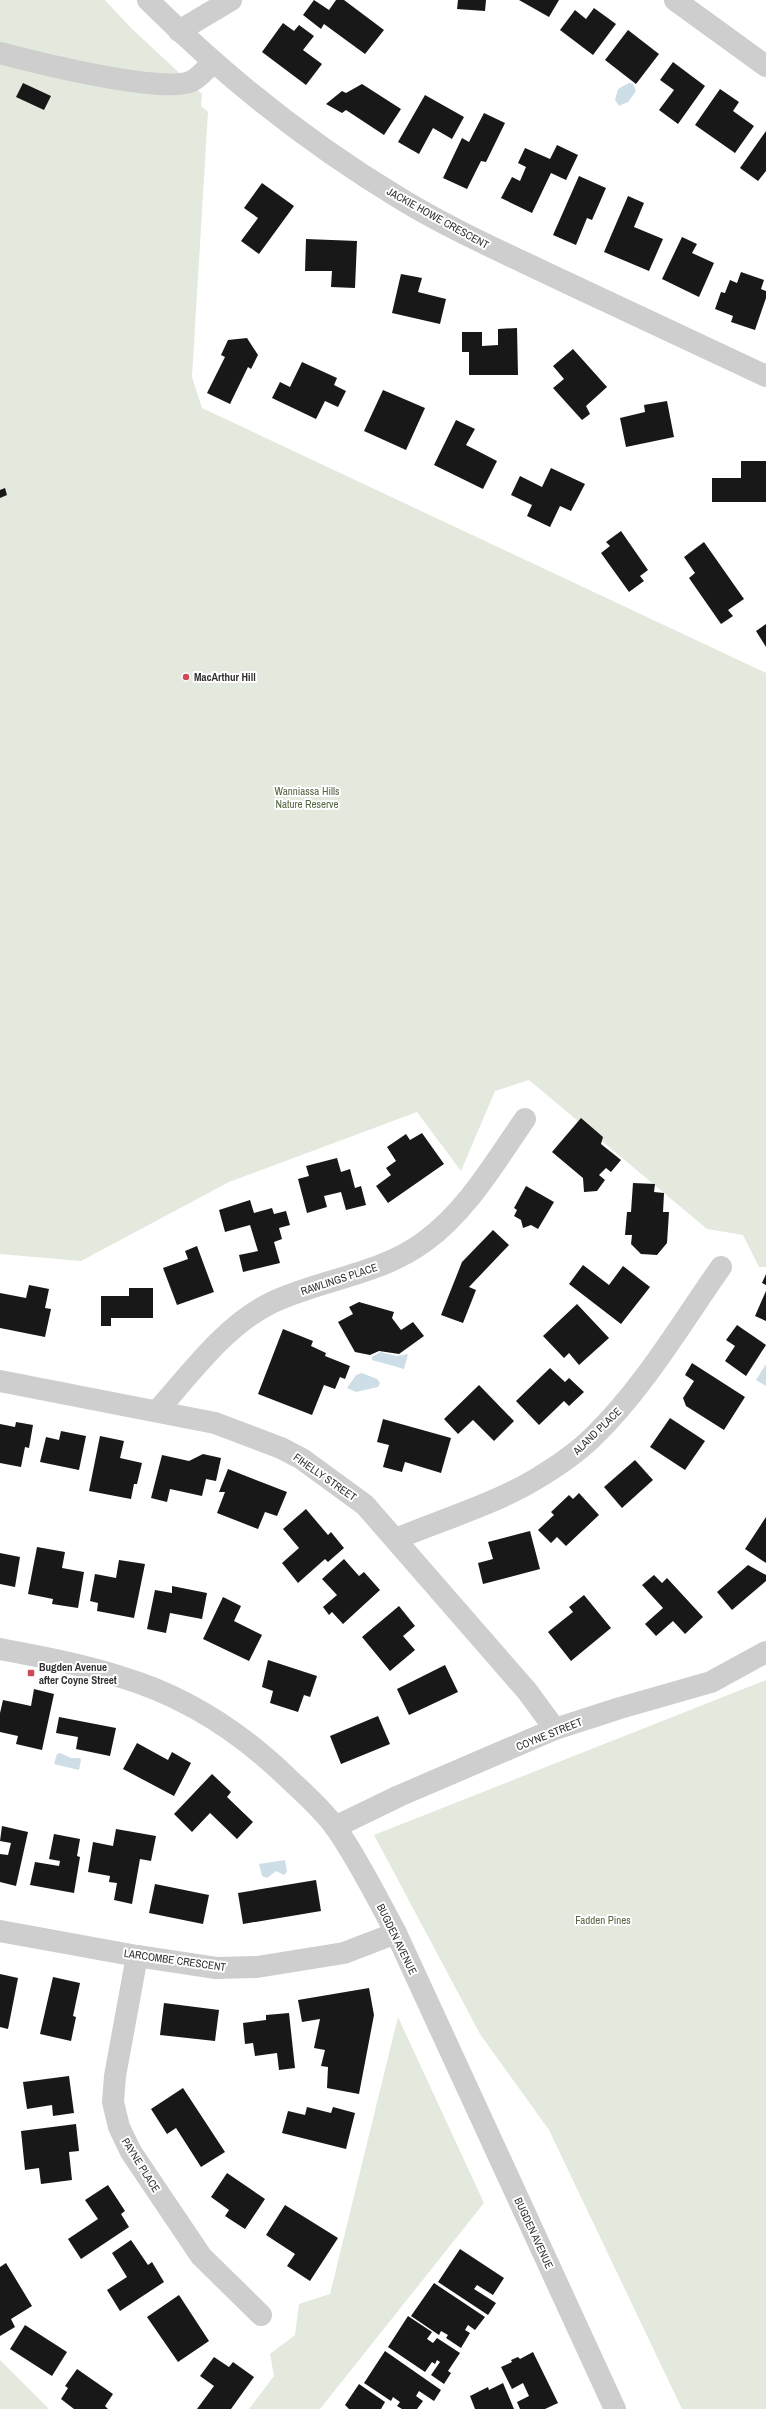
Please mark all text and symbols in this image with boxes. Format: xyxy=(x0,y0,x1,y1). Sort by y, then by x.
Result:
street label: JACKIE HOWE CRESCENT xyxy=(385,184,492,252)
place label: MacArthur Hill xyxy=(194,670,256,684)
marker: MacArthur Hill xyxy=(181,672,191,682)
park label: Wanniassa Hills Nature Reserve xyxy=(275,784,340,811)
street label: RAWLINGS PLACE xyxy=(299,1260,379,1298)
street label: ALAND PLACE xyxy=(569,1404,624,1458)
street label: FIHELLY STREET xyxy=(291,1450,360,1504)
place label: Bugden Avenue after Coyne Street xyxy=(39,1660,117,1687)
marker: Bugden Avenue after Coyne Street xyxy=(26,1668,36,1678)
street label: COYNE STREET xyxy=(514,1714,585,1754)
street label: BUGDEN AVENUE xyxy=(374,1901,420,1977)
park label: Fadden Pines xyxy=(575,1913,631,1927)
street label: LARCOMBE CRESCENT xyxy=(123,1946,227,1974)
street label: PAYNE PLACE xyxy=(119,2135,163,2195)
street label: BUGDEN AVENUE xyxy=(511,2195,557,2271)

